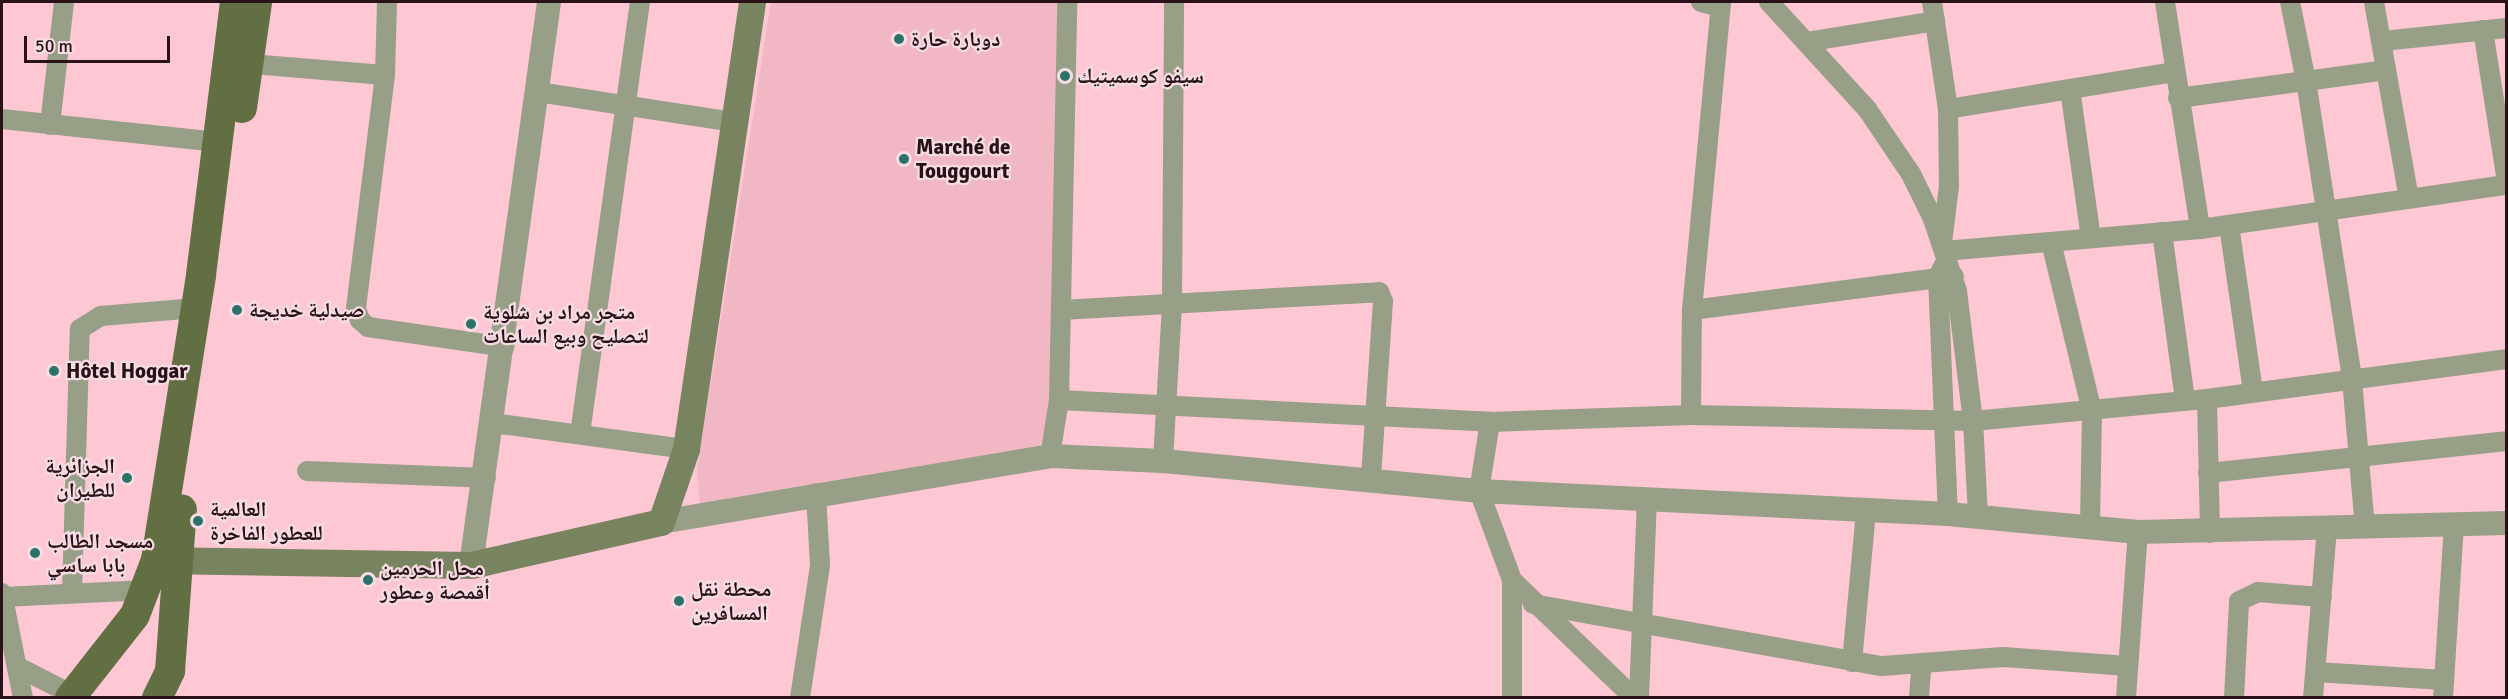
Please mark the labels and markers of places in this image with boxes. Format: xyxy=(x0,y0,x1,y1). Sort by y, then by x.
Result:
place label: دوبارة حارة xyxy=(911,26,1000,52)
marker: دوبارة حارة xyxy=(892,32,906,46)
place label: سيفو كوسميتيك xyxy=(1077,63,1204,89)
marker: سيفو كوسميتيك xyxy=(1058,69,1072,83)
place label: Marché de Touggourt xyxy=(916,134,1010,184)
marker: Marché de Touggourt xyxy=(897,152,911,166)
place label: صيدلية خديجة xyxy=(249,297,365,323)
place label: متجر مراد بن شلوية لتصليح وبيع الساعات xyxy=(483,299,649,349)
marker: صيدلية خديجة xyxy=(230,303,244,317)
marker: متجر مراد بن شلوية لتصليح وبيع الساعات xyxy=(464,317,478,331)
place label: Hôtel Hoggar xyxy=(66,358,188,384)
marker: Hôtel Hoggar xyxy=(47,364,61,378)
place label: الجزائرية للطيران xyxy=(45,453,115,503)
marker: الجزائرية للطيران xyxy=(120,471,134,485)
place label: العالمية للعطور الفاخرة xyxy=(210,496,323,546)
marker: العالمية للعطور الفاخرة xyxy=(191,514,205,528)
place label: مسجد الطالب بابا ساسي xyxy=(47,528,153,578)
marker: مسجد الطالب بابا ساسي xyxy=(28,546,42,560)
place label: محل الحرمين أقمصة وعطور xyxy=(380,555,490,605)
marker: محل الحرمين أقمصة وعطور xyxy=(361,573,375,587)
place label: محطة نقل المسافرين xyxy=(691,576,771,626)
marker: محطة نقل المسافرين xyxy=(672,594,686,608)

